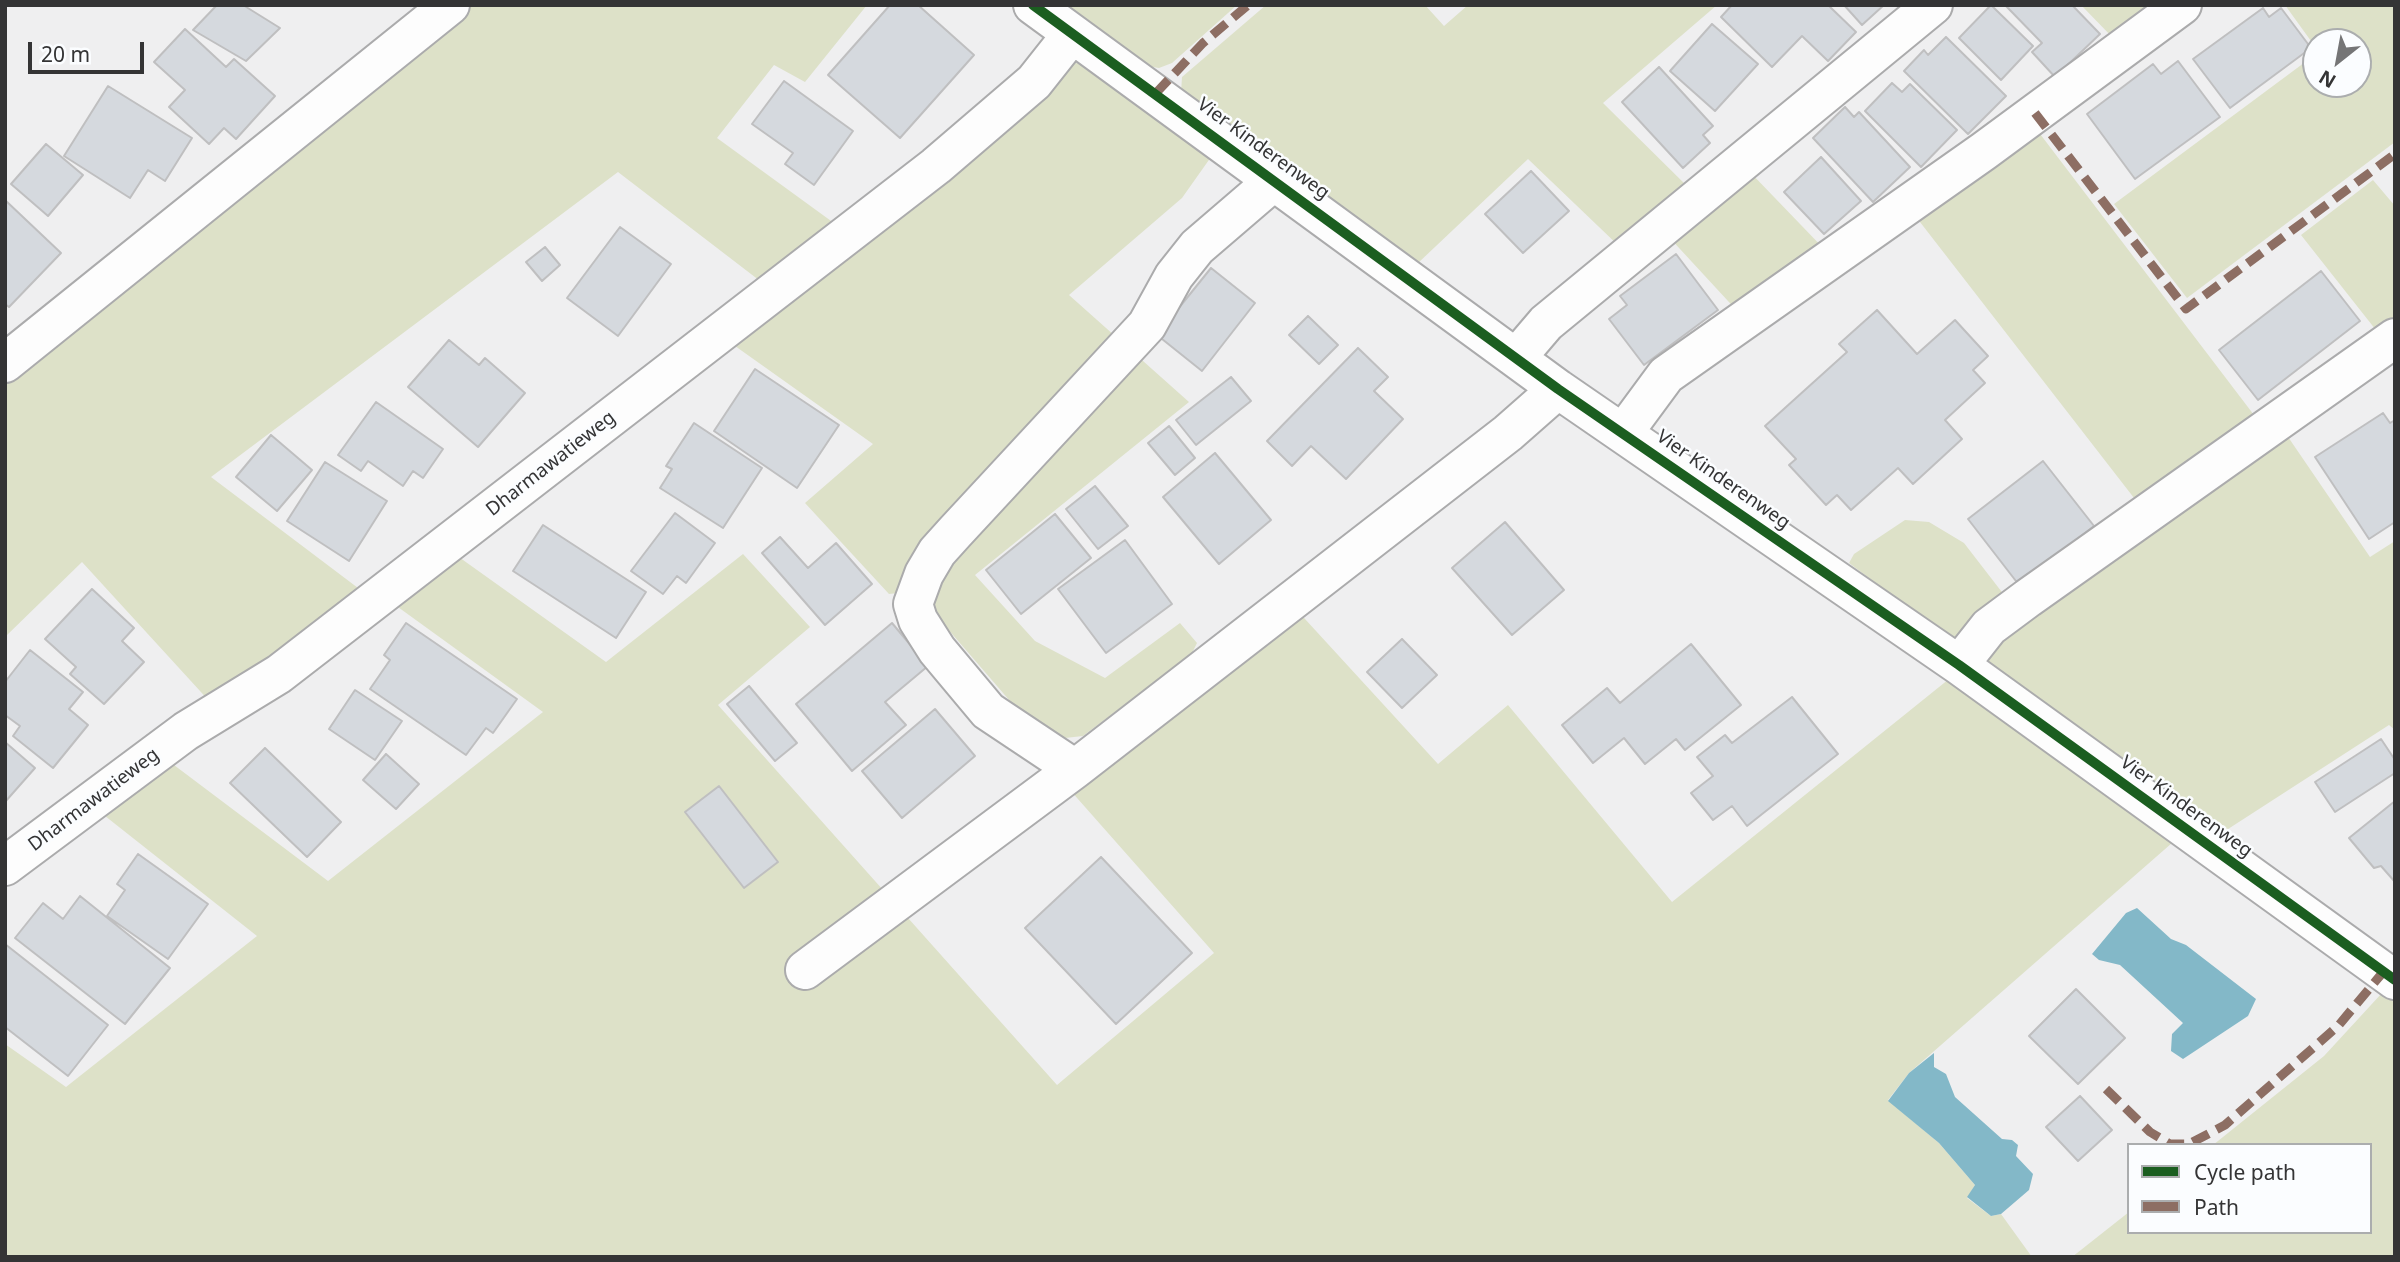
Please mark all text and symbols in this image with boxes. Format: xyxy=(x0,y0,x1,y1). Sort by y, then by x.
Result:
scale bar xyxy=(32,28,147,72)
north arrow xyxy=(2302,28,2372,98)
text: 20 m xyxy=(41,40,90,68)
text: N xyxy=(2314,64,2341,94)
street label: Vier Kinderenweg xyxy=(1192,93,1334,205)
street label: Dharmawatieweg xyxy=(482,407,620,521)
street label: Vier Kinderenweg xyxy=(1652,425,1794,535)
street label: Dharmawatieweg xyxy=(24,743,164,857)
street label: Vier Kinderenweg xyxy=(2115,751,2257,863)
legend xyxy=(2127,1143,2372,1234)
text: Cycle path xyxy=(2194,1158,2296,1186)
text: Path xyxy=(2194,1193,2239,1221)

